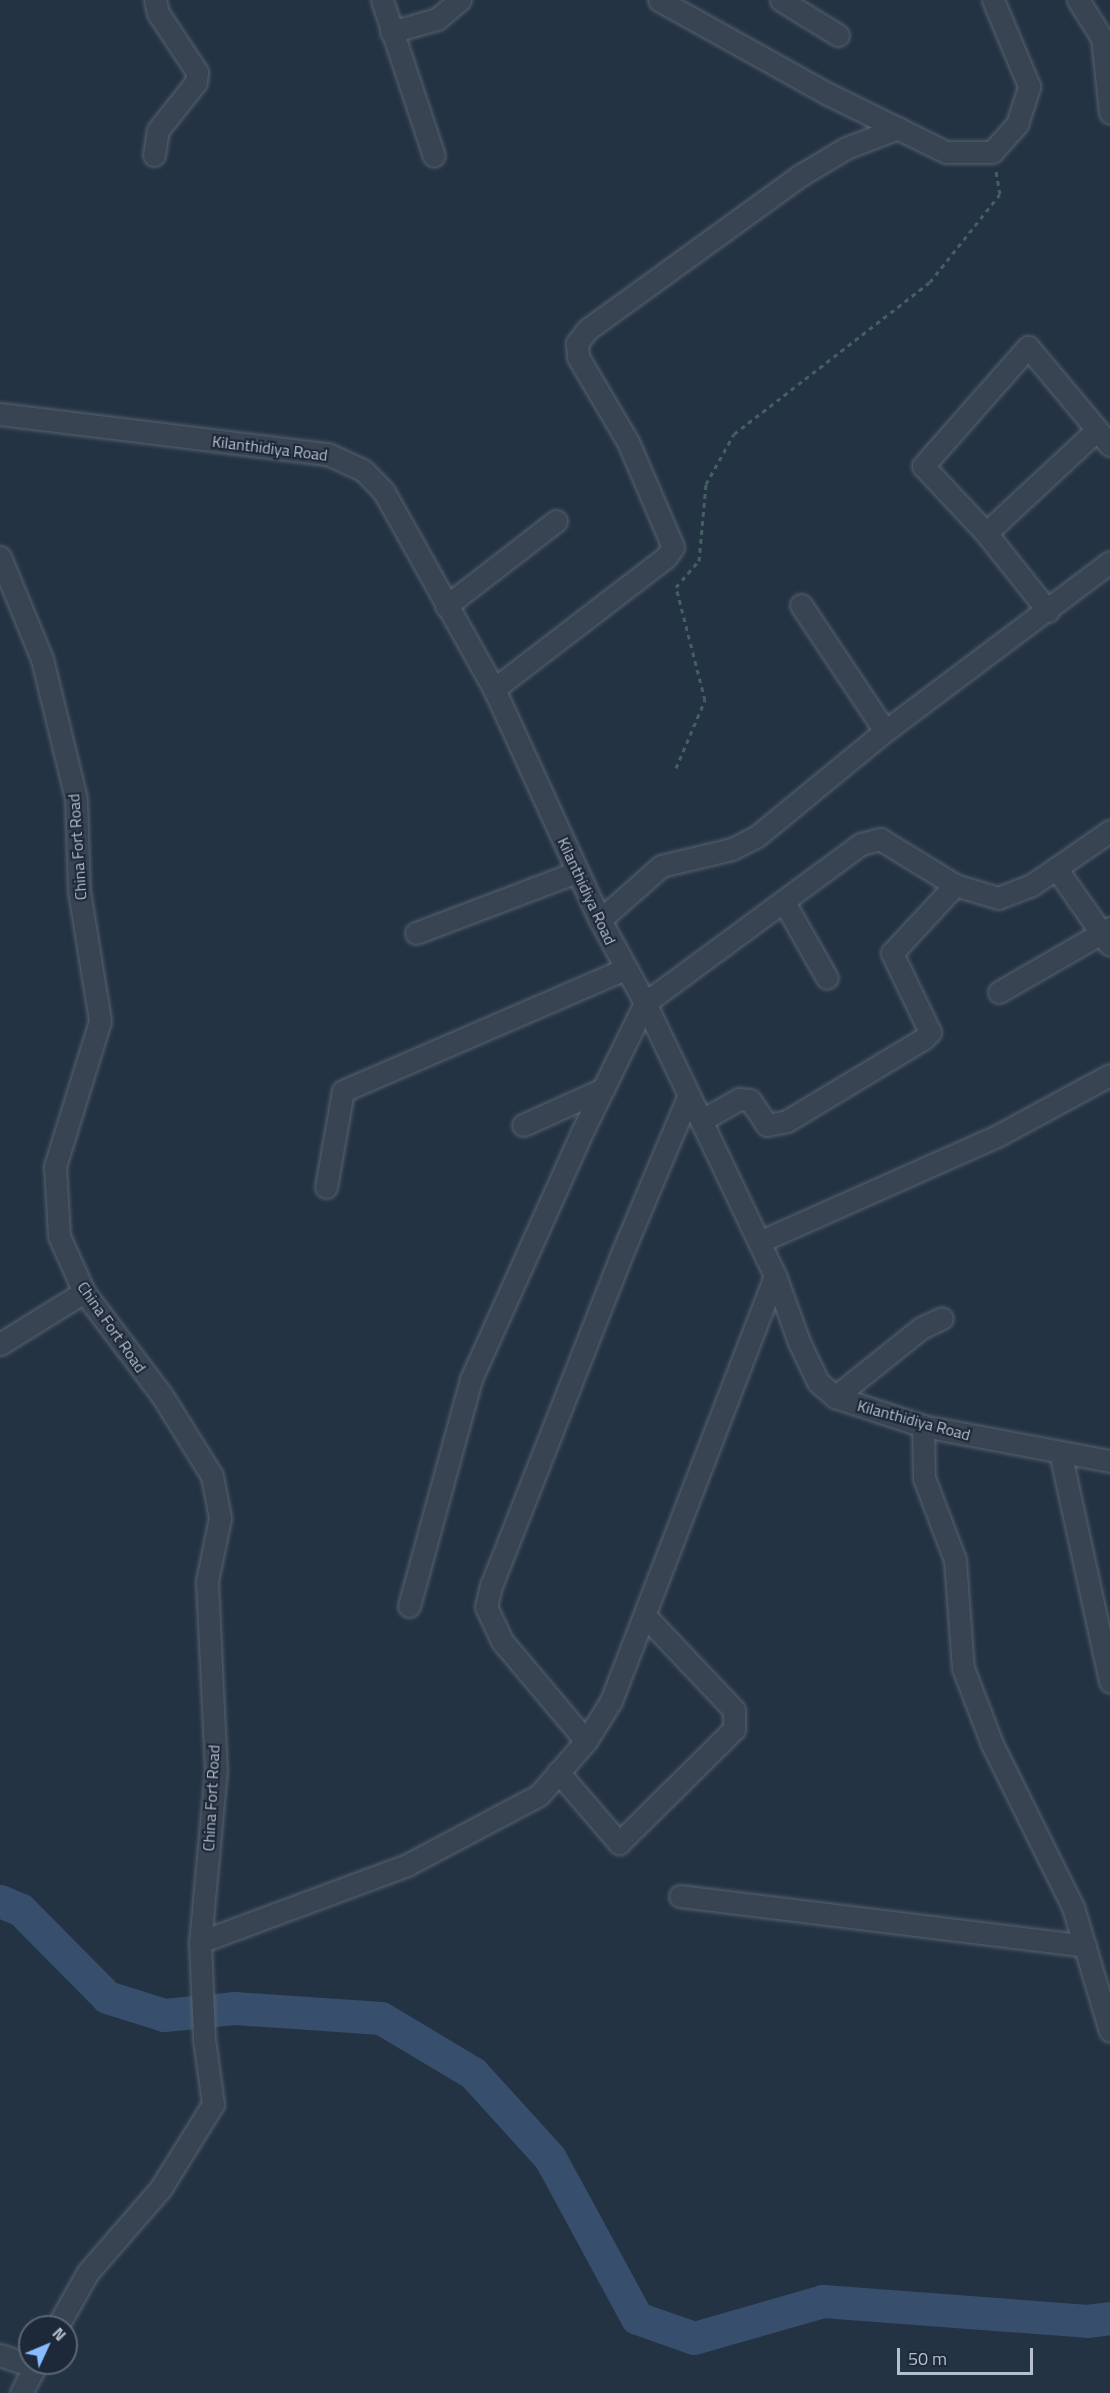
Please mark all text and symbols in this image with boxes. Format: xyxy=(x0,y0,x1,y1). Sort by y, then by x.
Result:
street label: Kilanthidiya Road xyxy=(211,431,329,465)
street label: China Fort Road xyxy=(64,793,90,901)
street label: Kilanthidiya Road xyxy=(554,834,620,948)
street label: China Fort Road xyxy=(74,1278,150,1376)
street label: Kilanthidiya Road xyxy=(855,1396,973,1444)
street label: China Fort Road xyxy=(199,1744,223,1852)
north arrow xyxy=(18,2315,78,2375)
text: N xyxy=(47,2322,72,2346)
scale bar xyxy=(900,2336,1036,2374)
text: 50 m xyxy=(908,2345,947,2372)

